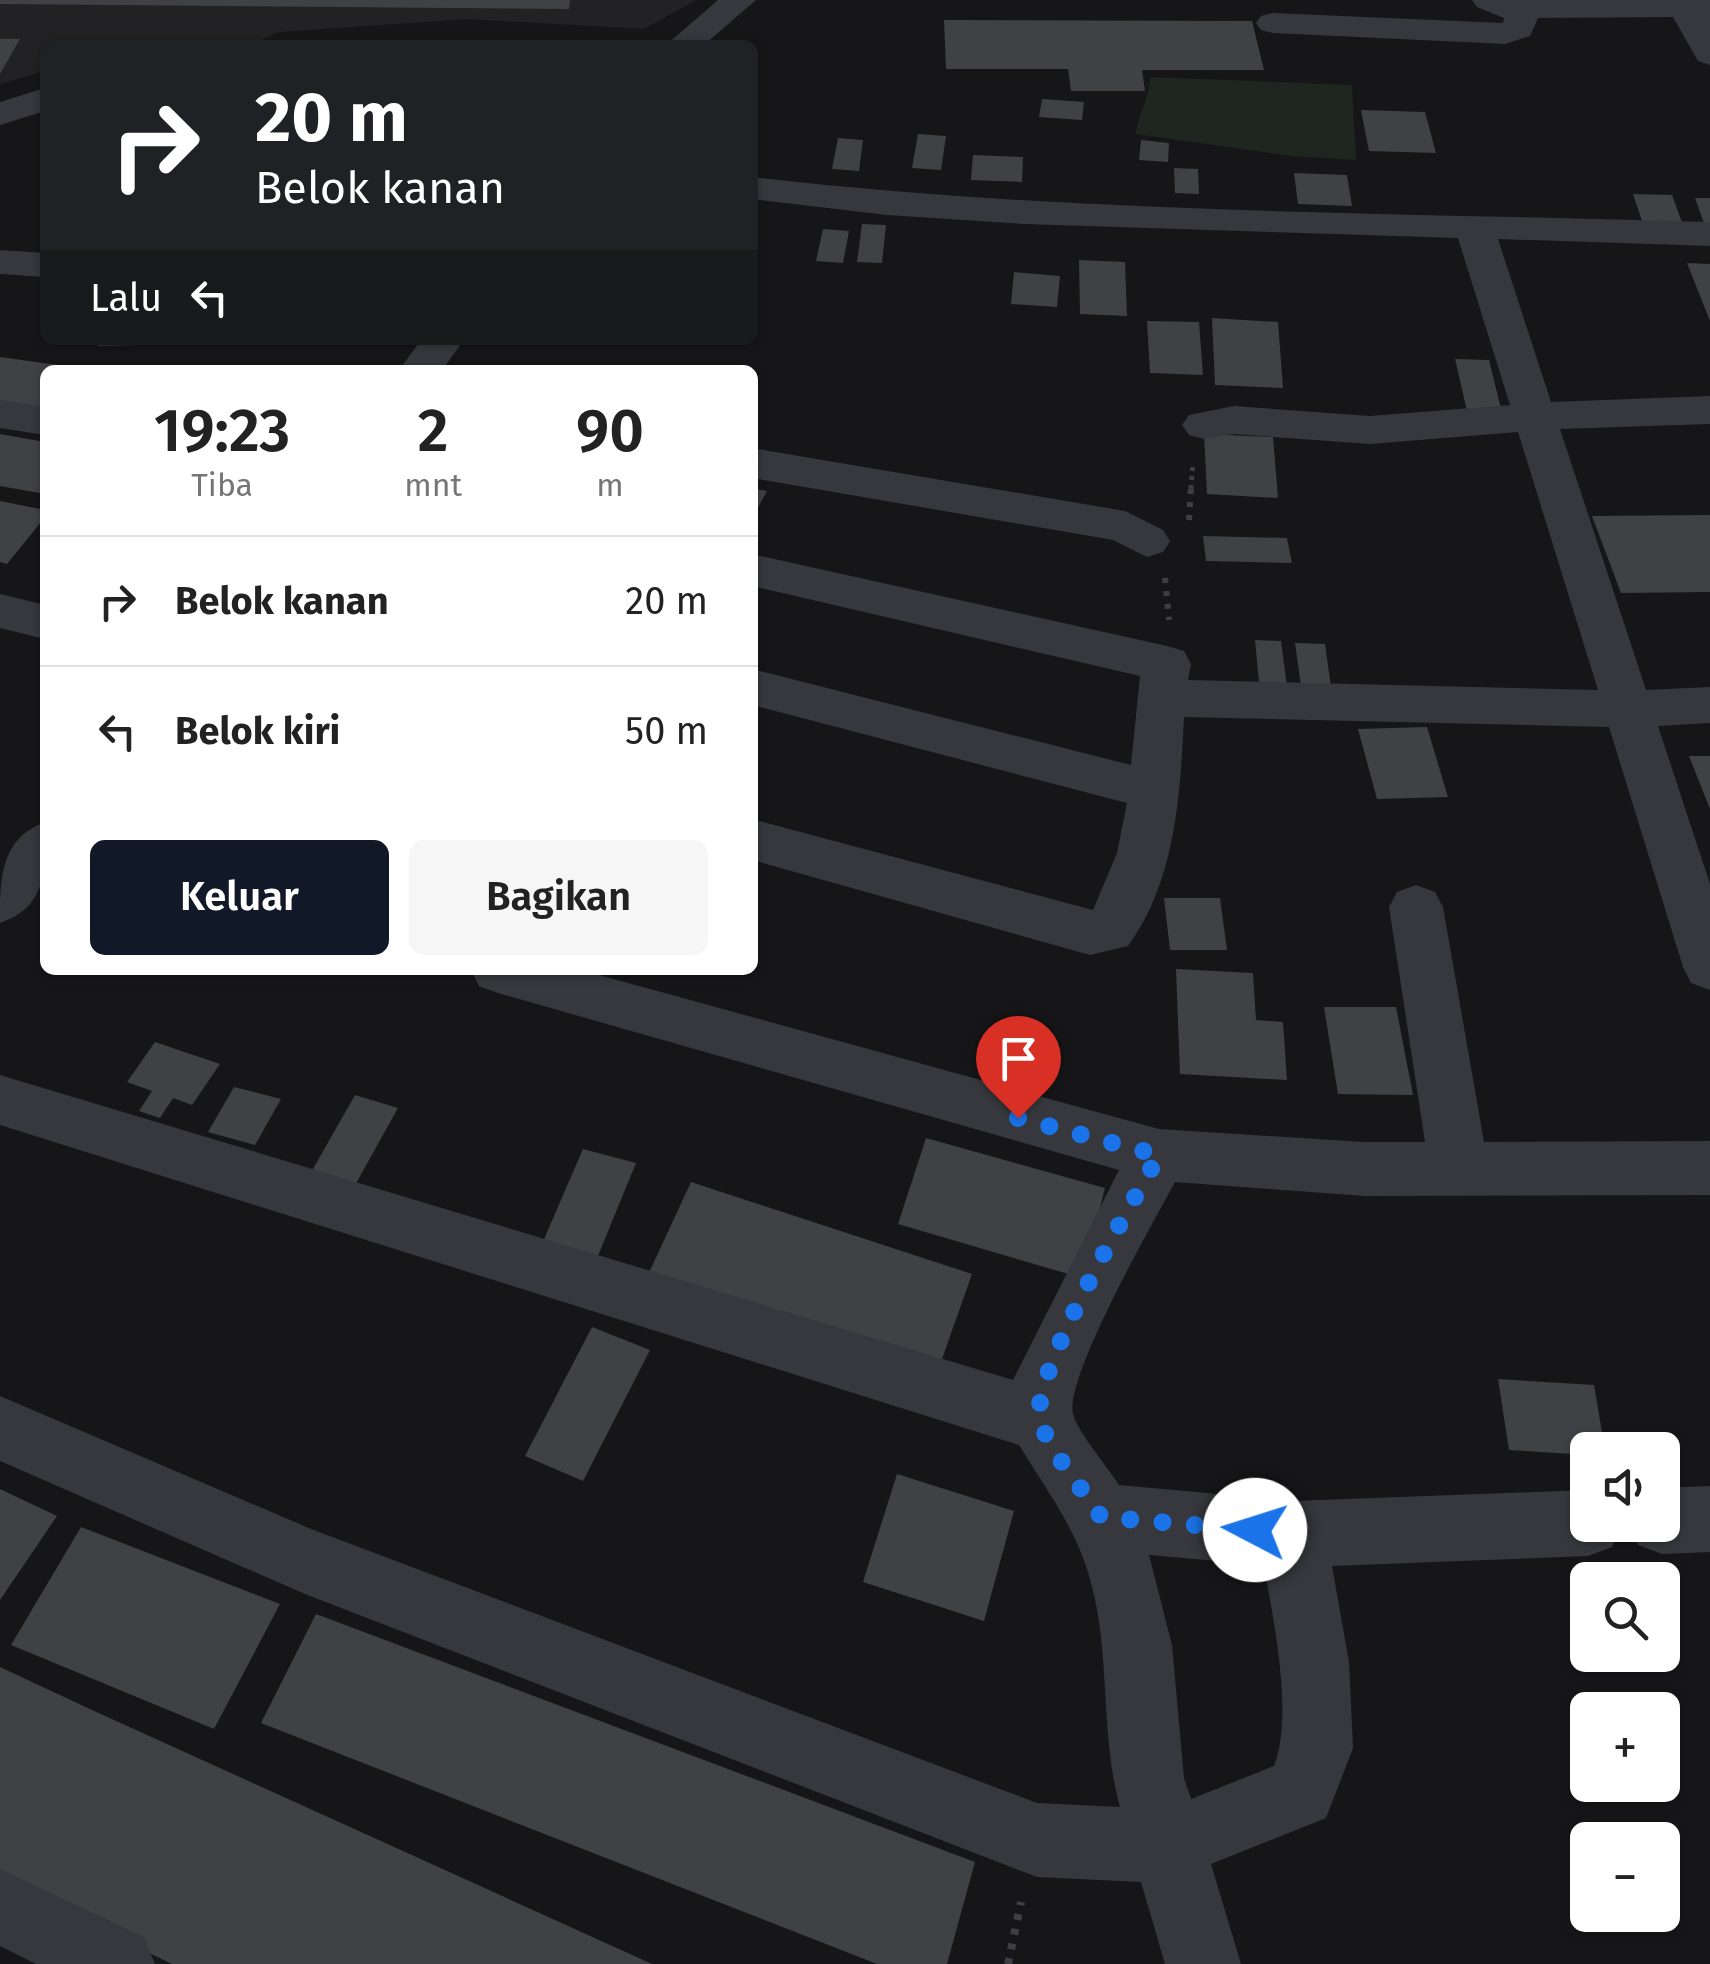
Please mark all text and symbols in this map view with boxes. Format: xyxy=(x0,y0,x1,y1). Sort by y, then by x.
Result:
text: 20 m xyxy=(255,76,408,160)
icon: right xyxy=(90,80,220,210)
text: Belok kanan xyxy=(255,161,505,215)
icon: left xyxy=(182,270,237,325)
text: Lalu xyxy=(90,275,162,321)
text: 19:23 xyxy=(154,395,290,467)
text: 2 xyxy=(418,395,449,467)
text: 90 xyxy=(576,395,644,467)
text: Tiba xyxy=(191,466,253,504)
text: mnt xyxy=(404,466,462,504)
text: m xyxy=(596,466,624,504)
icon: right xyxy=(90,574,145,629)
text: Belok kanan xyxy=(175,578,389,624)
text: 20 m xyxy=(625,578,708,624)
icon: left xyxy=(90,704,145,759)
text: Belok kiri xyxy=(175,708,340,754)
text: 50 m xyxy=(625,708,708,754)
button: Keluar xyxy=(90,840,389,955)
button: Bagikan xyxy=(409,840,708,955)
pin xyxy=(976,1016,1061,1119)
icon: arrive xyxy=(991,1031,1046,1086)
map controls xyxy=(1570,1432,1680,1932)
button: sound xyxy=(1570,1432,1680,1542)
position arrow xyxy=(1203,1478,1307,1582)
button: search xyxy=(1570,1562,1680,1672)
button: + xyxy=(1570,1692,1680,1802)
button: − xyxy=(1570,1822,1680,1932)

